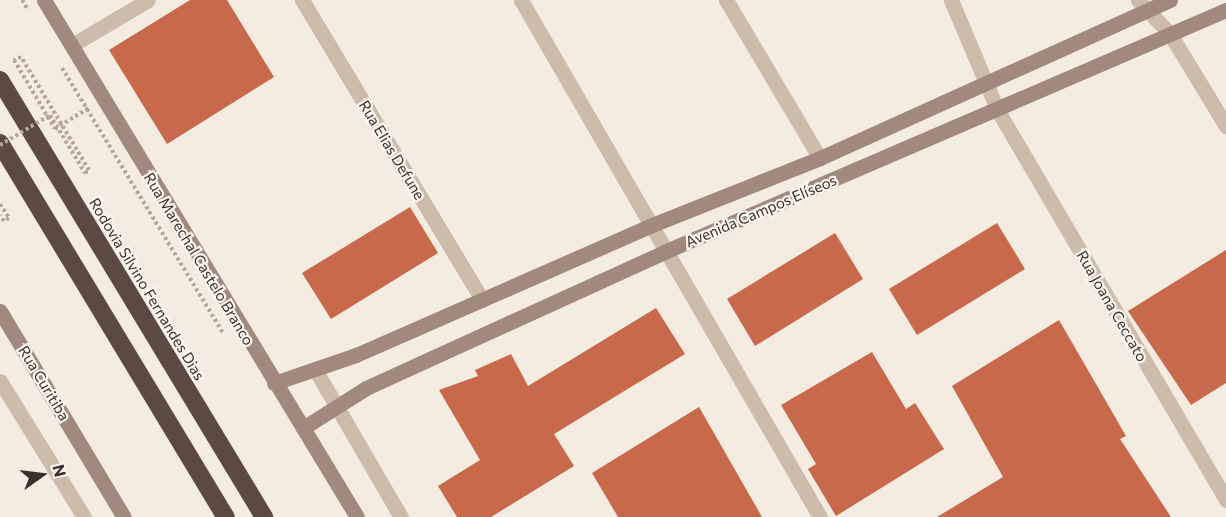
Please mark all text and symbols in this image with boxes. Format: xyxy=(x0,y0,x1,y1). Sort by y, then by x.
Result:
street label: Rua Elias Defune xyxy=(355,97,429,203)
street label: Rua Marechal Castelo Branco xyxy=(140,169,258,349)
street label: Avenida Campos Elíseos xyxy=(683,171,839,251)
street label: Rodovia Silvino Fernandes Dias xyxy=(85,195,209,383)
street label: Rua Joana Ceccato xyxy=(1073,247,1151,365)
street label: Rua Curitiba xyxy=(15,342,73,424)
north arrow xyxy=(12,445,72,505)
text: N xyxy=(49,462,71,479)

